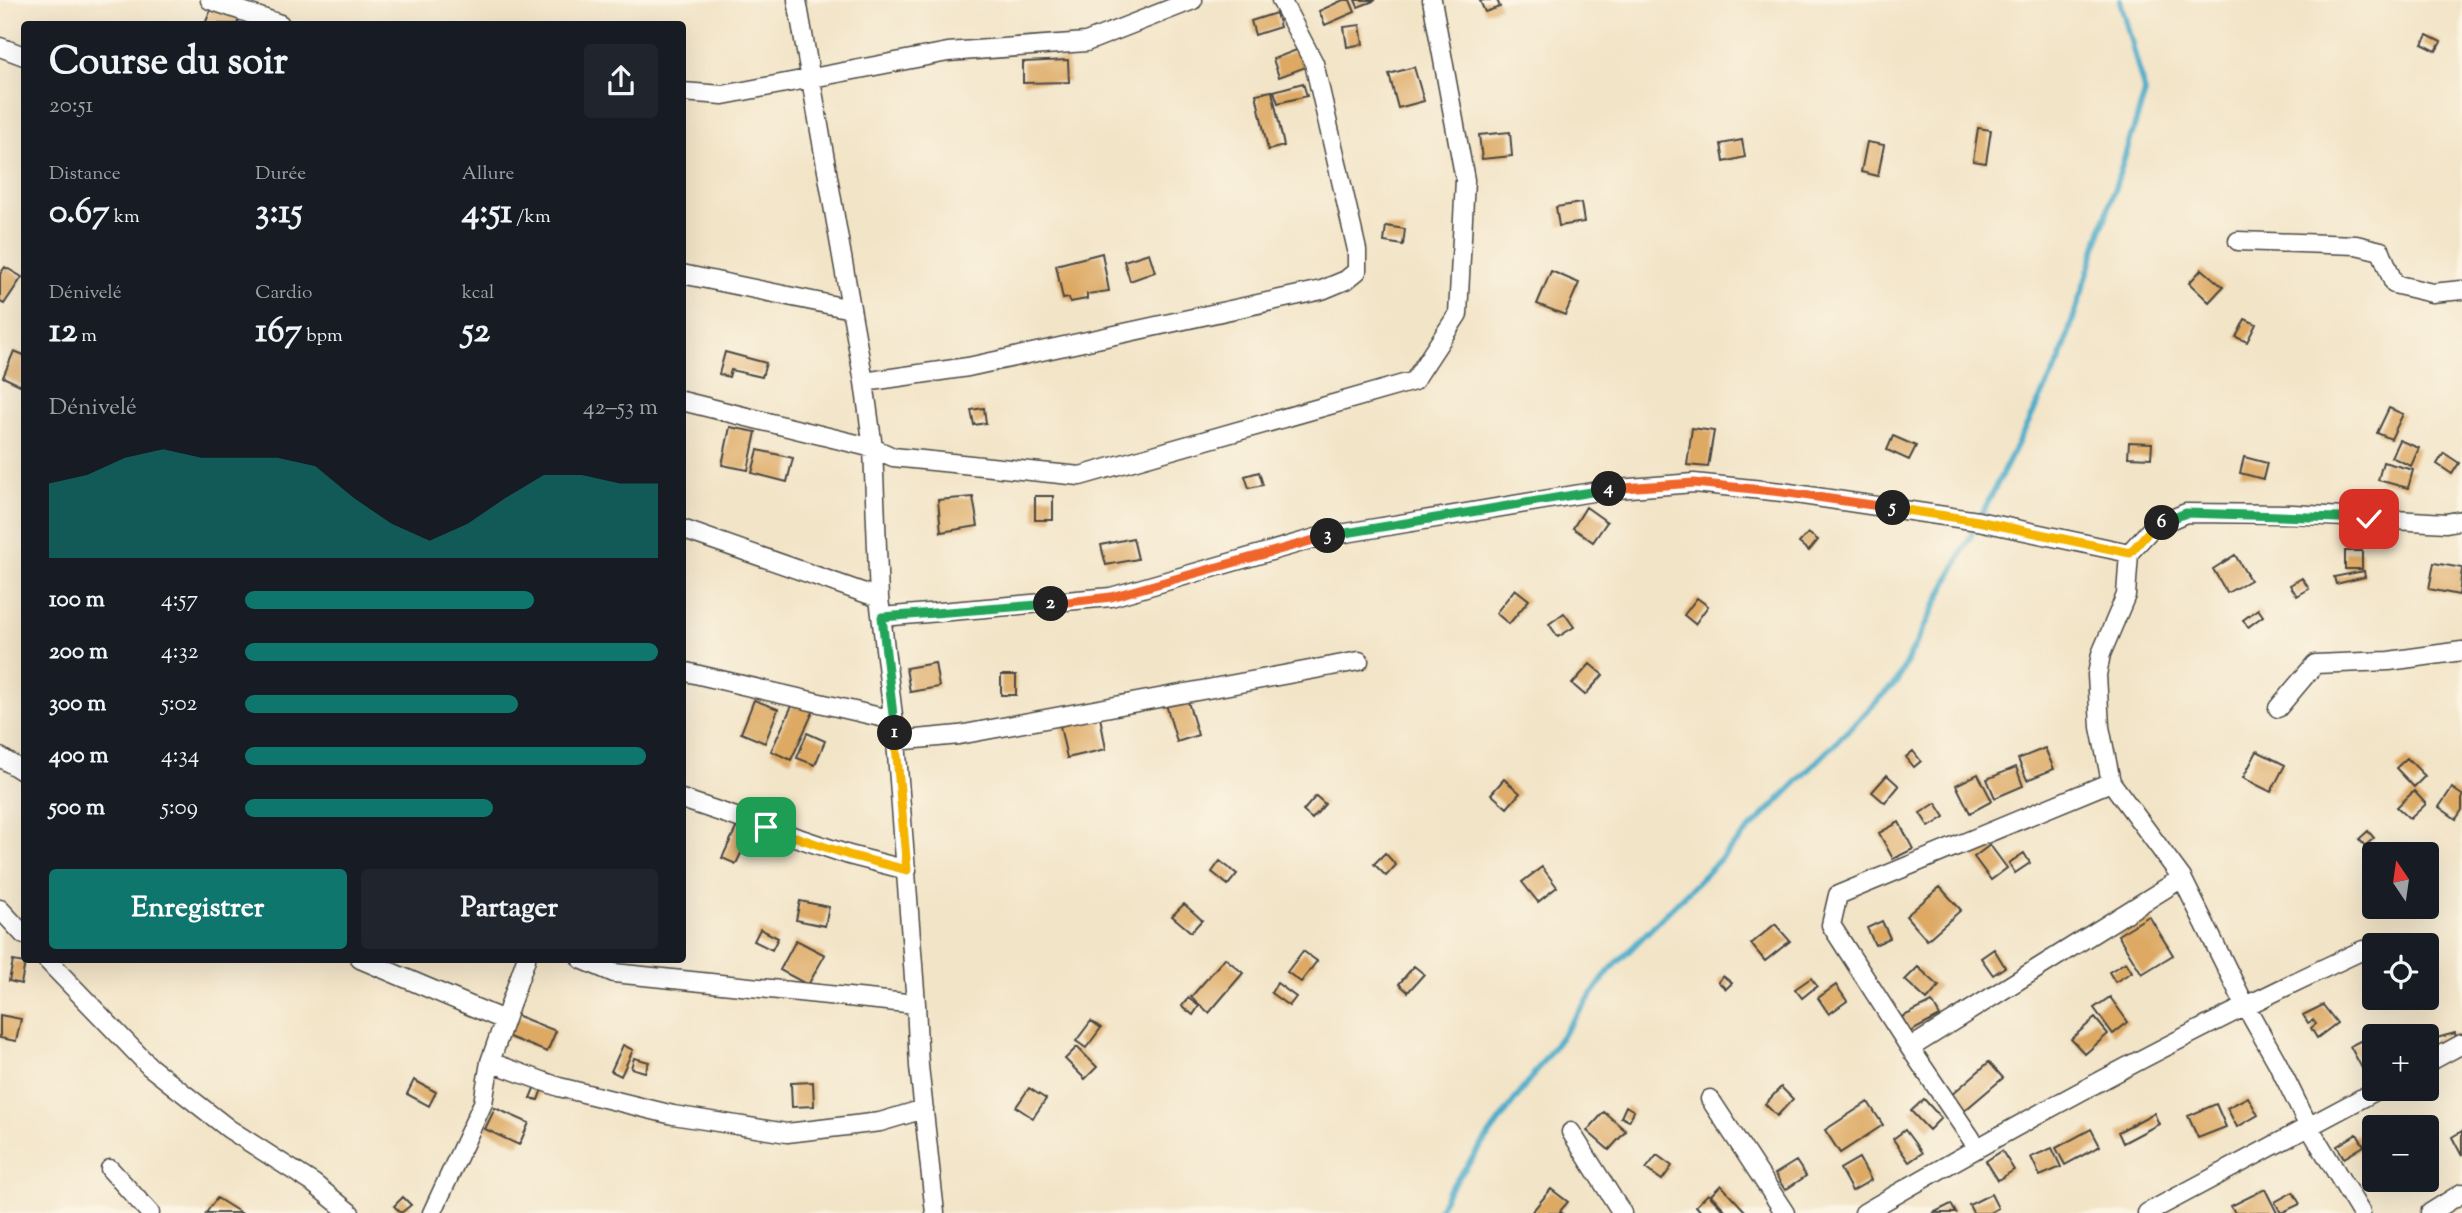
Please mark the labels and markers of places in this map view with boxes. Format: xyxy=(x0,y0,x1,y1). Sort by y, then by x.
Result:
pin: 4 xyxy=(1592,472,1626,506)
pin xyxy=(2339,489,2399,549)
pin: 5 xyxy=(1876,490,1910,526)
pin: 6 xyxy=(2144,505,2180,540)
pin: 3 xyxy=(1310,518,1346,554)
pin: 2 xyxy=(1034,586,1068,622)
pin: 1 xyxy=(878,716,912,750)
pin xyxy=(736,797,796,857)

